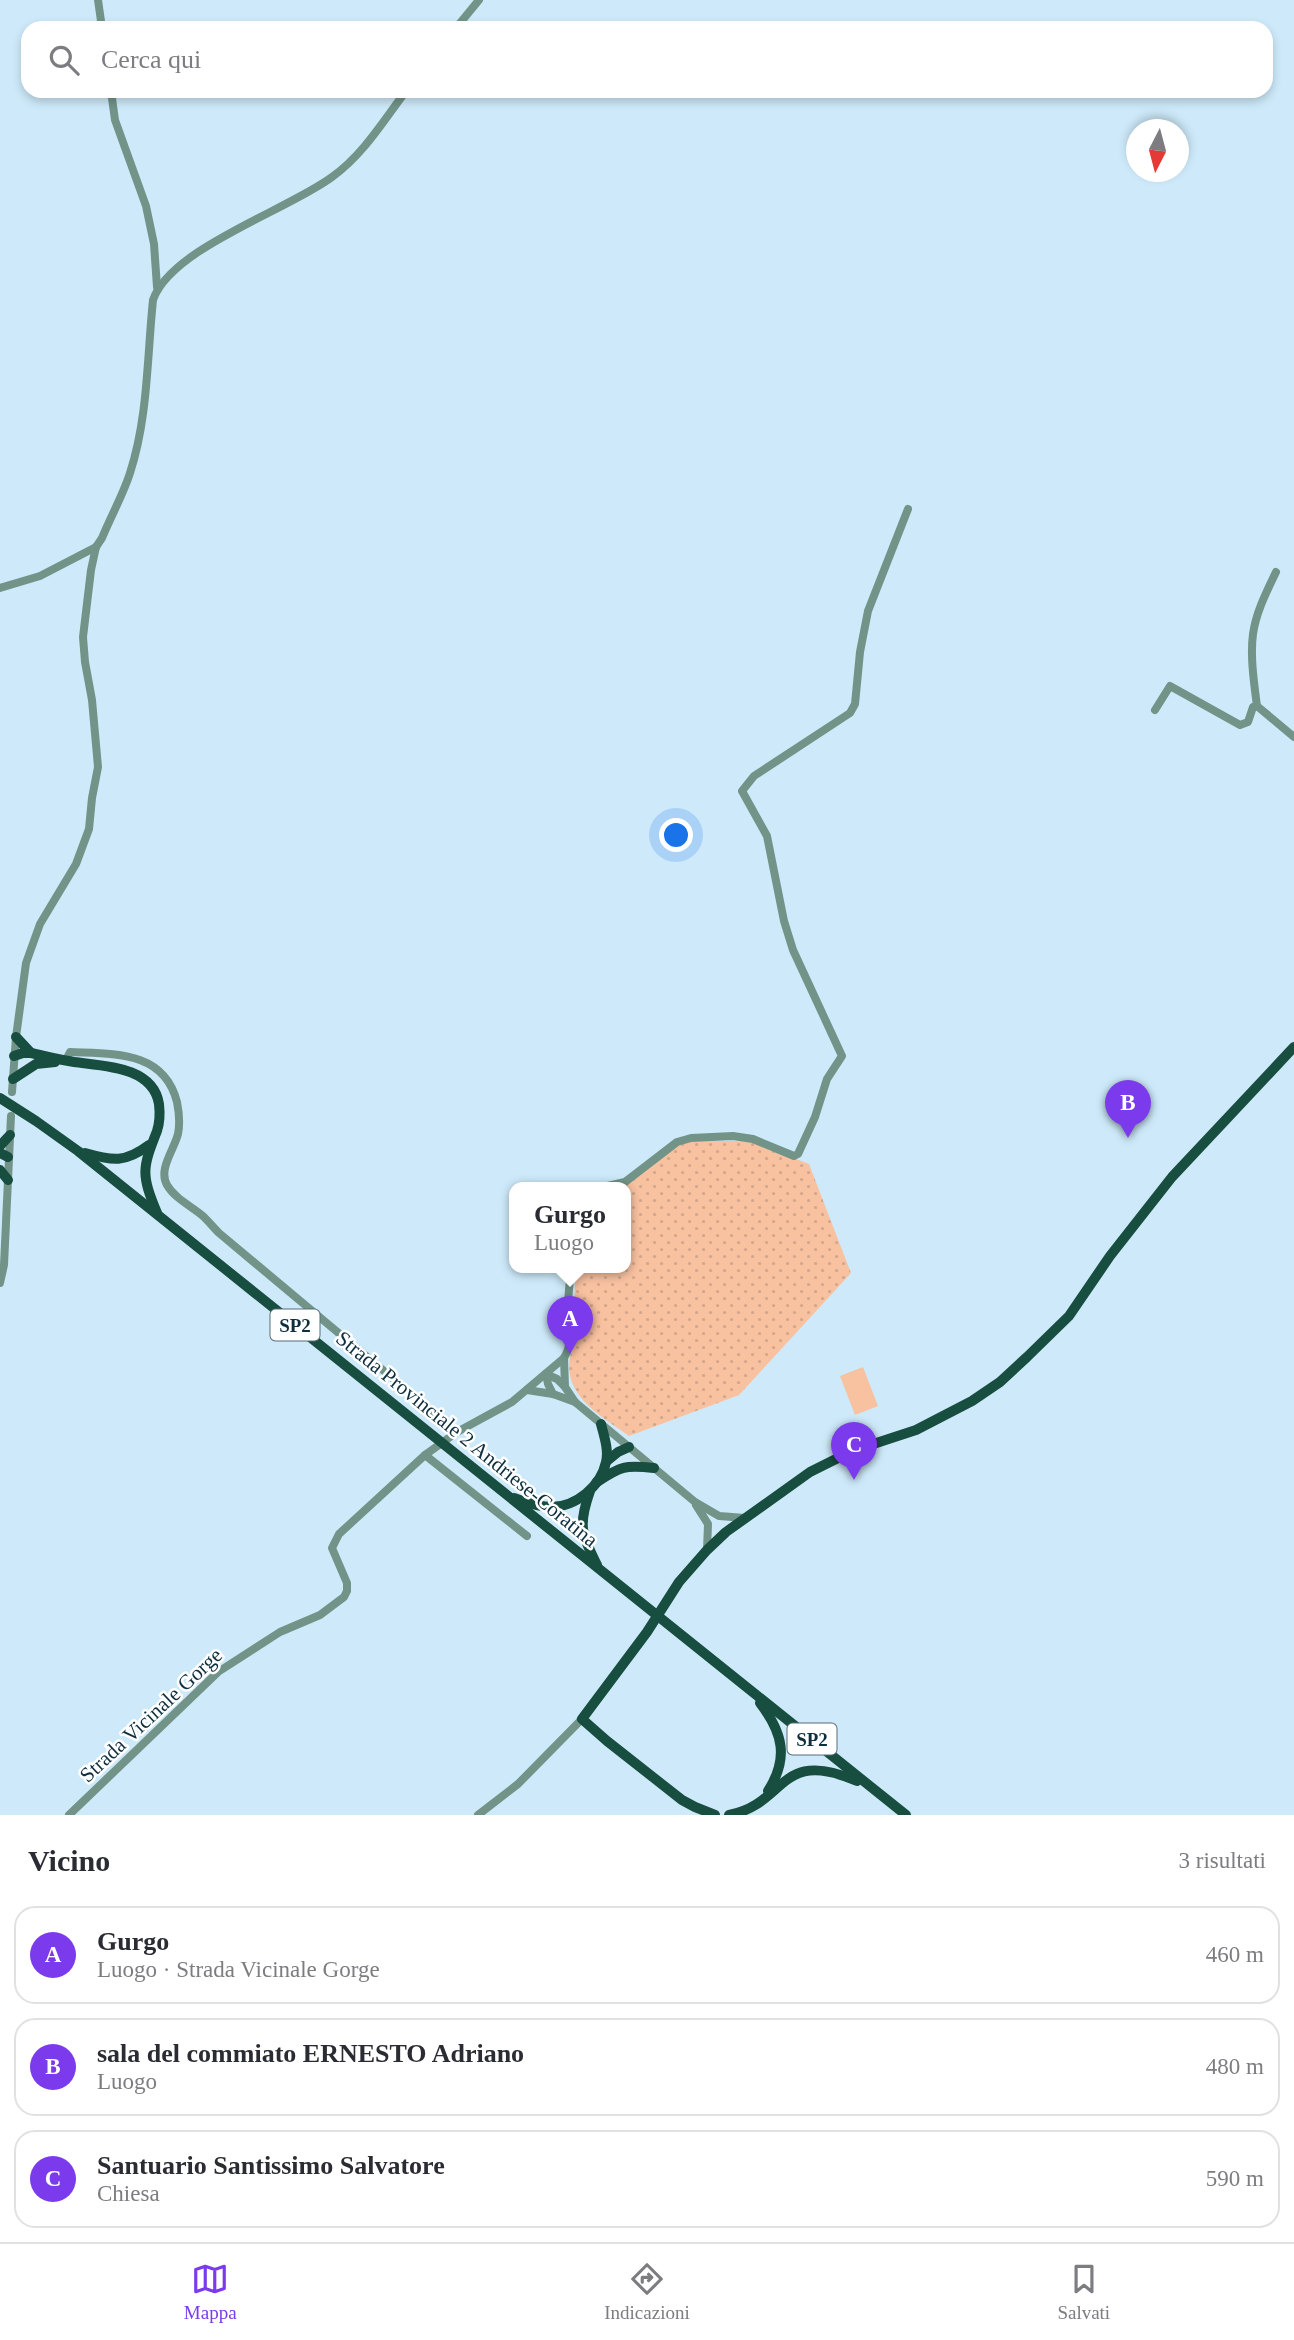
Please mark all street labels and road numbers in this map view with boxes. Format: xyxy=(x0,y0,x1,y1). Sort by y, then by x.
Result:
road number: SP2 xyxy=(270,1310,320,1340)
street label: Strada Provinciale 2 Andriese-Coratina xyxy=(331,1326,603,1552)
street label: Strada Vicinale Gorge xyxy=(75,1643,227,1787)
road number: SP2 xyxy=(788,1723,836,1754)

